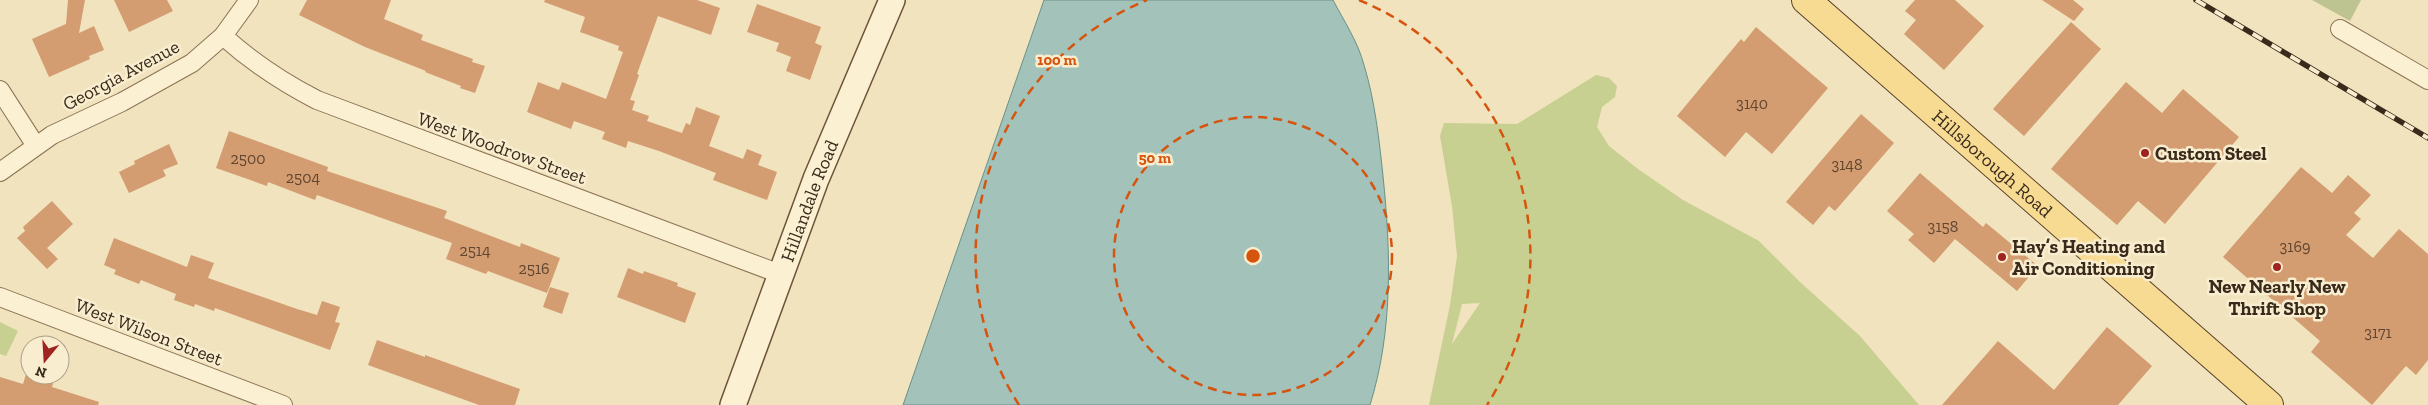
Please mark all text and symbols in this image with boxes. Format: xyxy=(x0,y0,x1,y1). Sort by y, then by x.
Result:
street label: Georgia Avenue xyxy=(59,35,183,115)
text: 100 m xyxy=(1037,51,1077,69)
house number: 3140 xyxy=(1736,94,1768,113)
street label: Hillsborough Road xyxy=(1928,104,2058,223)
street label: West Woodrow Street xyxy=(415,107,589,189)
street label: Hillandale Road xyxy=(775,136,843,265)
place label: Custom Steel xyxy=(2155,142,2267,165)
marker: Custom Steel xyxy=(2139,147,2151,159)
house number: 2500 xyxy=(231,149,265,168)
text: 50 m xyxy=(1139,149,1171,167)
house number: 3148 xyxy=(1831,155,1863,174)
house number: 2504 xyxy=(286,168,321,187)
house number: 3158 xyxy=(1928,217,1958,236)
place label: Hay’s Heating and Air Conditioning xyxy=(2012,235,2165,280)
house number: 3169 xyxy=(2280,237,2310,256)
house number: 2514 xyxy=(459,241,491,260)
centre of rings xyxy=(1244,247,1262,265)
marker: Hay’s Heating and Air Conditioning xyxy=(1996,251,2008,263)
house number: 2516 xyxy=(518,259,550,278)
marker: New Nearly New Thrift Shop xyxy=(2271,261,2283,273)
place label: New Nearly New Thrift Shop xyxy=(2208,275,2346,320)
street label: West Wilson Street xyxy=(72,293,226,371)
house number: 3171 xyxy=(2364,323,2392,342)
north arrow xyxy=(20,335,70,385)
text: N xyxy=(33,362,49,382)

